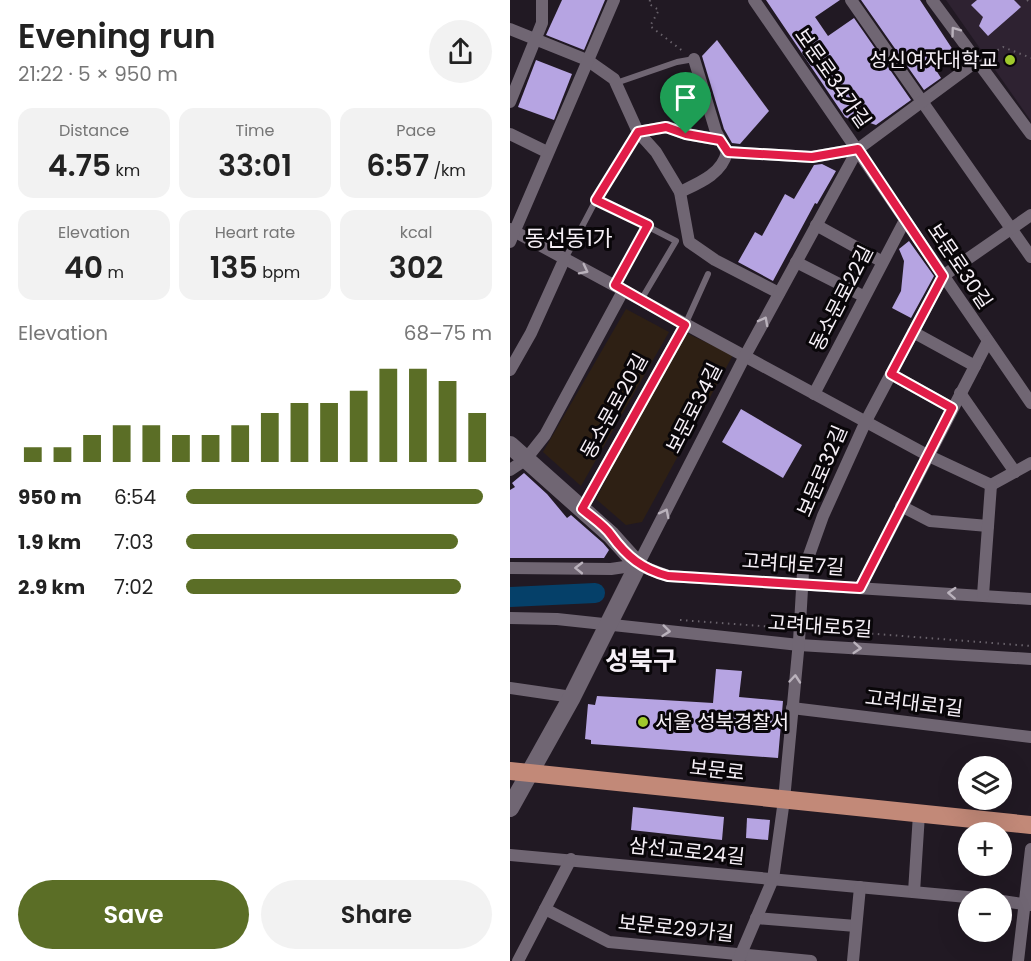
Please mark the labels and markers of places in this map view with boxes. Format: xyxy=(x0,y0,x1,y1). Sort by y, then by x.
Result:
place label: 성신여자대학교 xyxy=(869,46,998,74)
marker: 성신여자대학교 xyxy=(1003,53,1017,67)
pin xyxy=(660,72,711,134)
place label: 서울 성북경찰서 xyxy=(655,708,789,736)
marker: 서울 성북경찰서 xyxy=(636,715,650,729)

